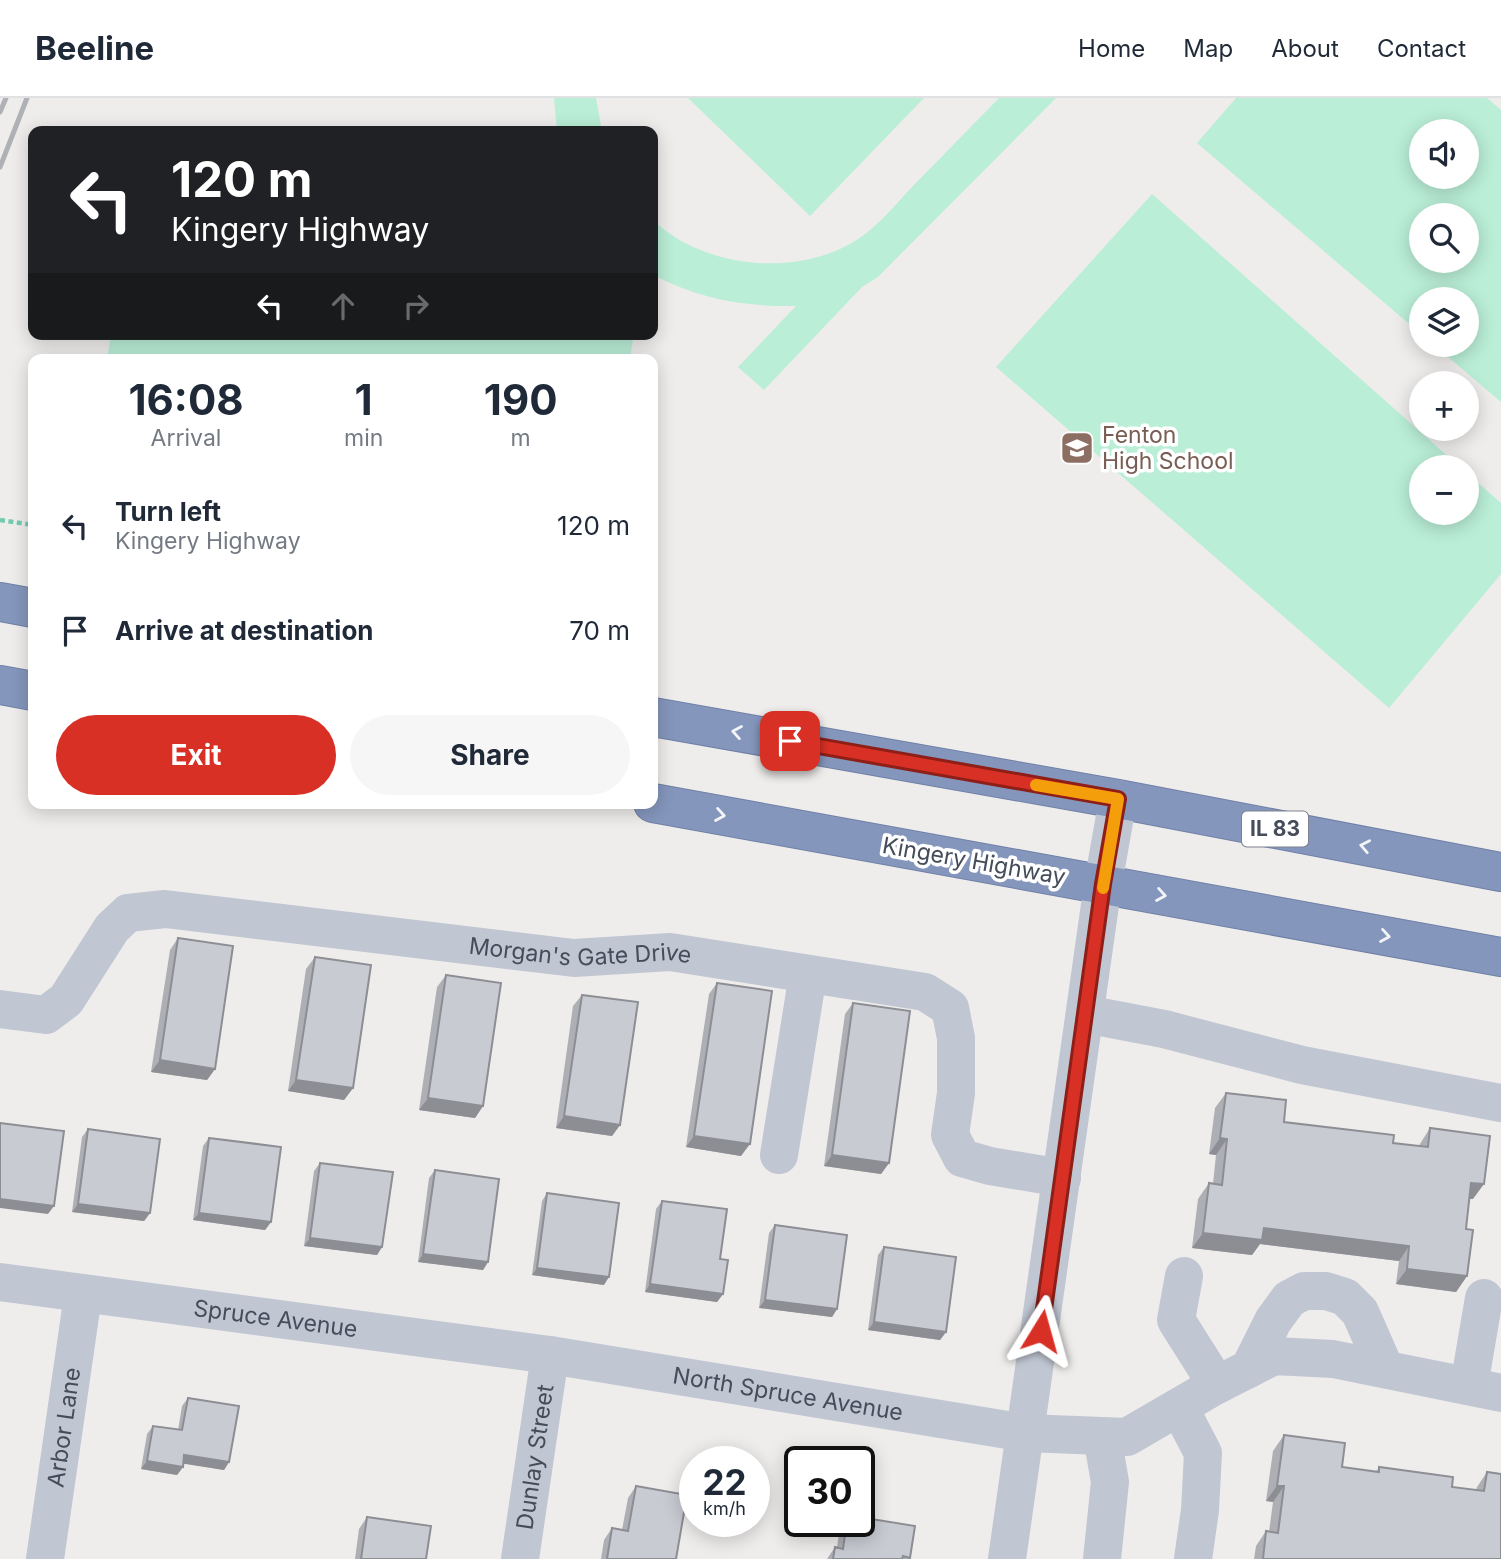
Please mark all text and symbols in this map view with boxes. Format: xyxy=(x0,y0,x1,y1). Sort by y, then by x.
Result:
text: Beeline xyxy=(35,28,154,68)
text: Home xyxy=(1078,34,1145,63)
text: Map xyxy=(1183,34,1233,63)
text: About xyxy=(1271,34,1339,63)
text: Contact xyxy=(1377,34,1466,63)
map controls xyxy=(1409,119,1479,525)
button: sound xyxy=(1409,119,1479,189)
text: 120 m xyxy=(171,150,312,209)
icon: left xyxy=(56,154,147,245)
button: search xyxy=(1409,203,1479,273)
text: Kingery Highway xyxy=(171,210,429,249)
icon: left xyxy=(251,287,289,325)
icon: ahead xyxy=(324,287,362,325)
icon: right xyxy=(397,287,435,325)
button: layers xyxy=(1409,287,1479,357)
button: + xyxy=(1409,371,1479,441)
text: 16:08 xyxy=(128,374,244,425)
text: 1 xyxy=(355,374,373,425)
text: 190 xyxy=(484,374,558,425)
place label: Fenton High School xyxy=(1102,421,1234,475)
text: Arrival xyxy=(151,424,221,452)
text: min xyxy=(344,424,383,452)
text: m xyxy=(511,424,531,452)
school or university icon: Fenton High School xyxy=(1058,429,1096,467)
button: − xyxy=(1409,455,1479,525)
text: Turn left xyxy=(115,496,221,527)
icon: left xyxy=(56,507,94,545)
text: 120 m xyxy=(557,510,630,541)
text: Kingery Highway xyxy=(115,527,301,555)
icon: arrive xyxy=(56,612,94,650)
text: Arrive at destination xyxy=(115,615,374,646)
text: 70 m xyxy=(569,615,630,646)
pin xyxy=(760,711,820,771)
button: Exit xyxy=(56,715,336,795)
button: Share xyxy=(350,715,630,795)
icon: arrive xyxy=(771,722,809,760)
one-way arrow xyxy=(731,725,743,740)
one-way arrow xyxy=(714,807,726,822)
road number: IL 83 xyxy=(1242,812,1308,846)
street label: Kingery Highway xyxy=(880,831,1068,891)
one-way arrow xyxy=(1359,839,1371,854)
one-way arrow xyxy=(1155,886,1167,901)
one-way arrow xyxy=(1379,928,1390,943)
street label: Morgan's Gate Drive xyxy=(467,932,694,972)
street label: Spruce Avenue xyxy=(192,1294,359,1343)
position arrow xyxy=(1004,1294,1078,1368)
street label: North Spruce Avenue xyxy=(671,1361,905,1427)
street label: Arbor Lane xyxy=(41,1366,86,1489)
street label: Dunlay Street xyxy=(510,1382,560,1532)
speed limit sign: 30 xyxy=(784,1446,875,1537)
text: 22 xyxy=(702,1461,747,1503)
text: km/h xyxy=(703,1498,746,1519)

